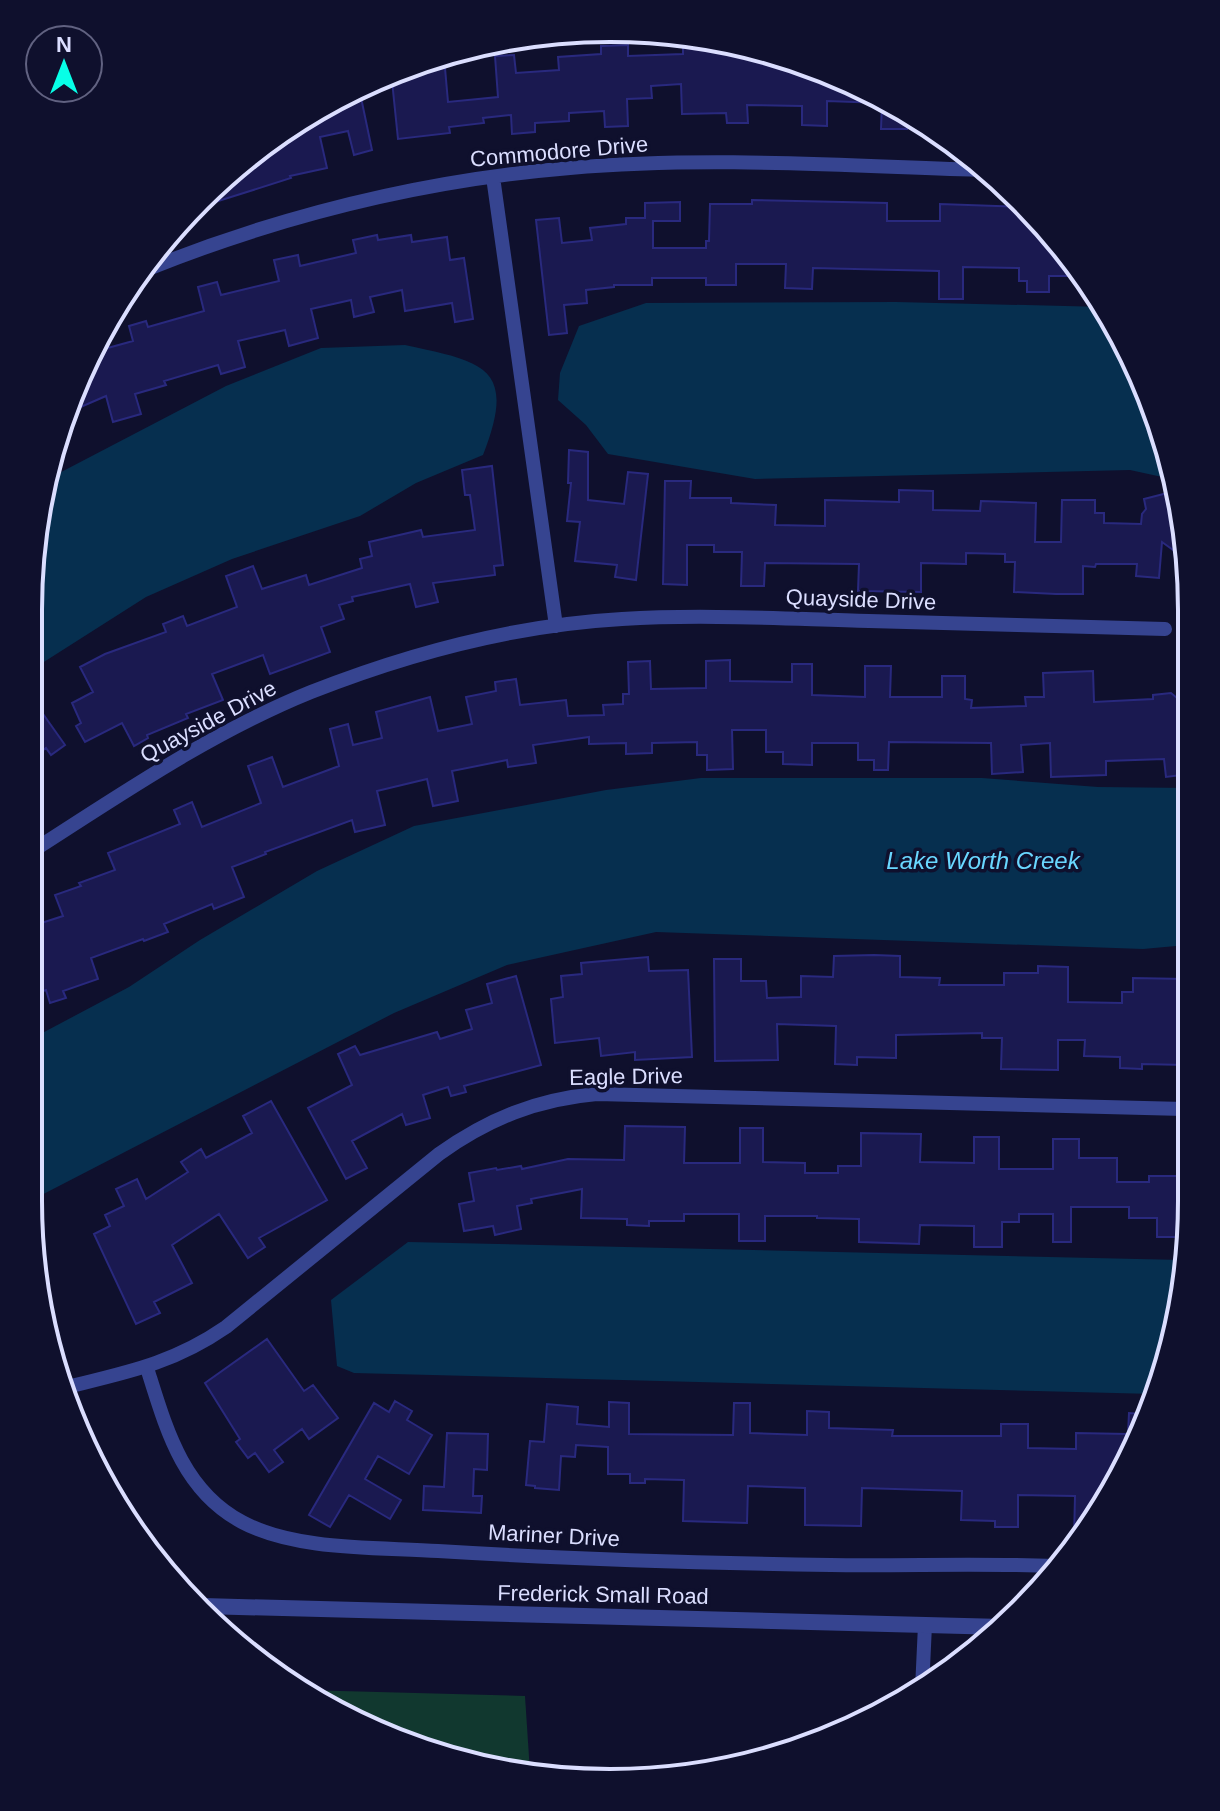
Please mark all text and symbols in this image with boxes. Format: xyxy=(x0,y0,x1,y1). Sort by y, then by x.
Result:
north arrow xyxy=(24,24,104,104)
text: N xyxy=(56,32,72,57)
street label: Commodore Drive xyxy=(469,131,649,172)
street label: Quayside Drive xyxy=(785,584,937,615)
street label: Quayside Drive xyxy=(136,675,280,768)
water label: Lake Worth Creek xyxy=(886,847,1082,874)
street label: Eagle Drive xyxy=(569,1063,683,1090)
street label: Mariner Drive xyxy=(487,1520,621,1551)
street label: Frederick Small Road xyxy=(497,1580,709,1609)

